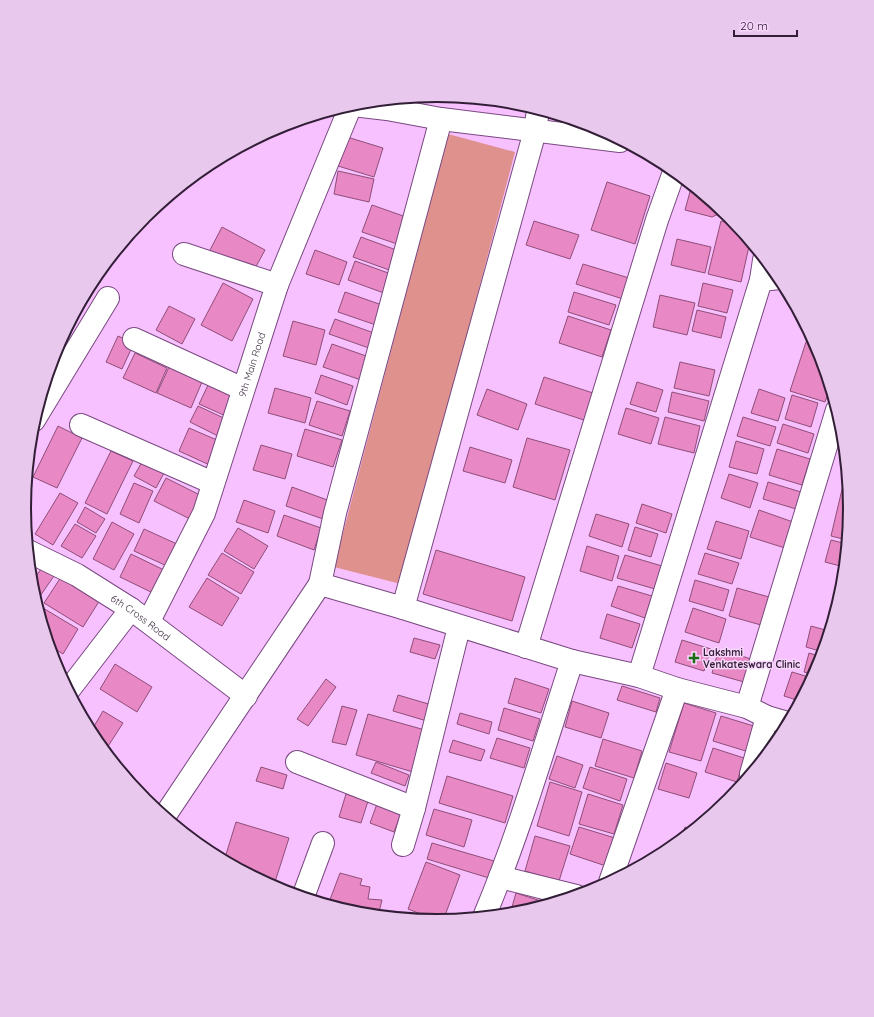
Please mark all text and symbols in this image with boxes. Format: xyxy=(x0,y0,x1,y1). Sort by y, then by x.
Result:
scale bar xyxy=(734,12,797,38)
text: 20 m xyxy=(740,18,768,33)
street label: 9th Main Road xyxy=(236,331,268,399)
street label: 6th Cross Road xyxy=(108,592,173,643)
place label: Lakshmi Venkateswara Clinic xyxy=(703,646,800,671)
marker: Lakshmi Venkateswara Clinic xyxy=(688,652,700,664)

